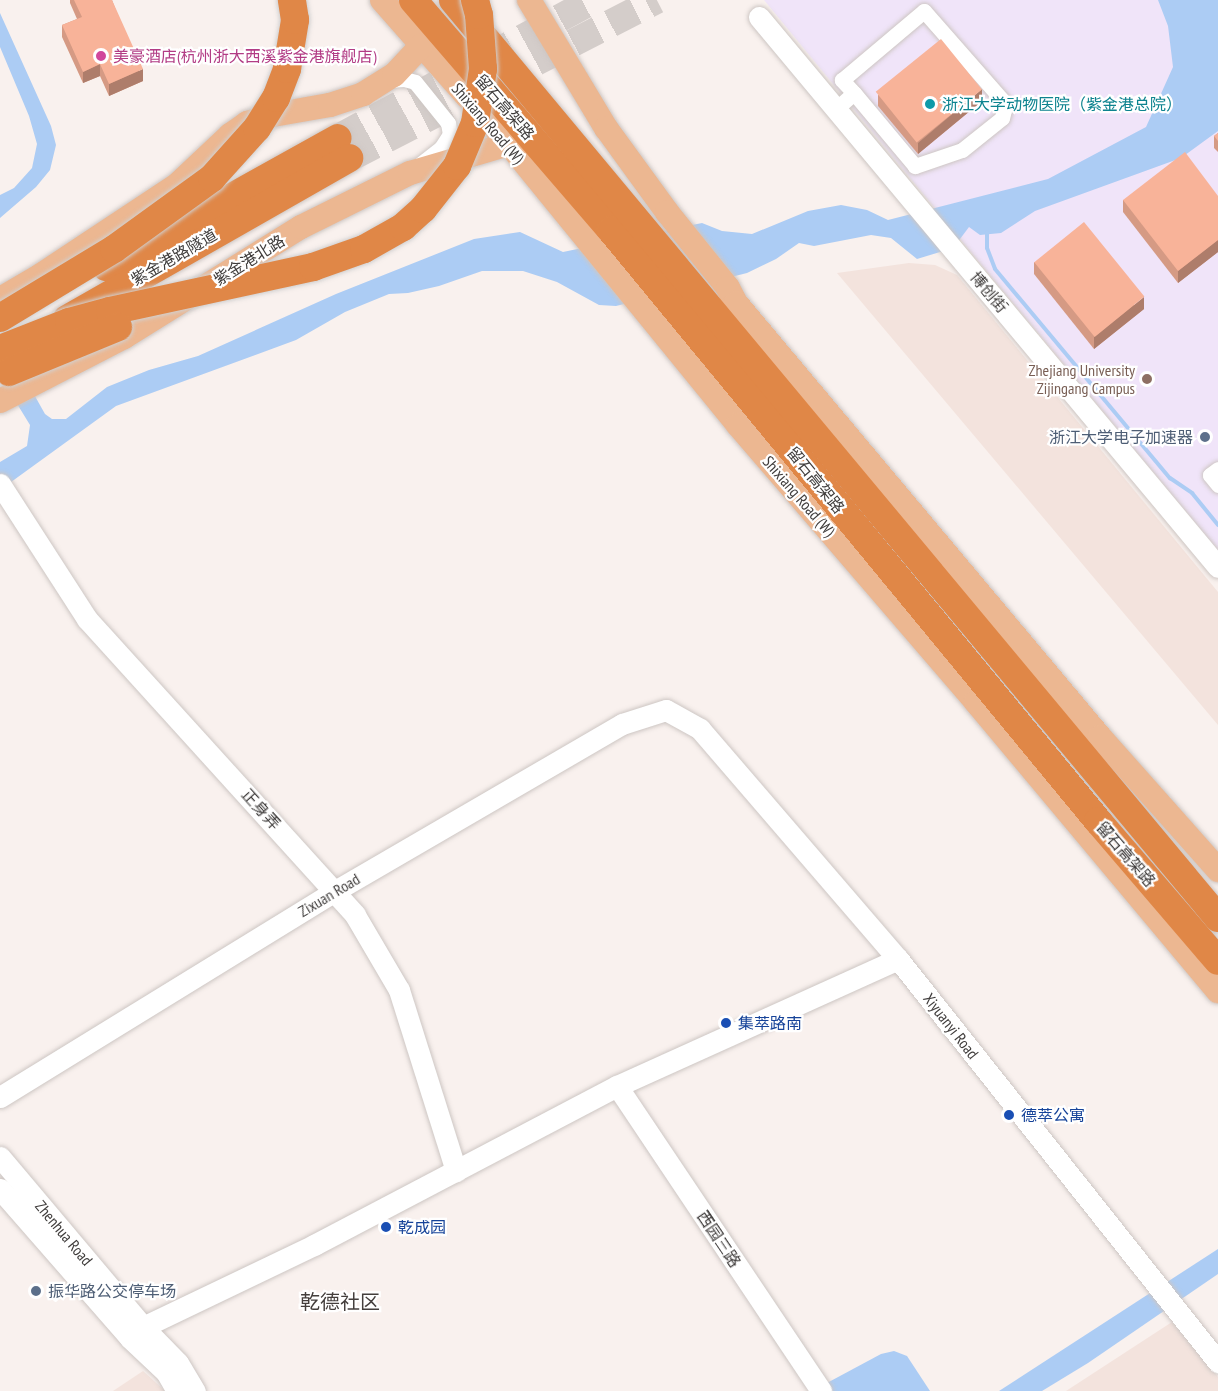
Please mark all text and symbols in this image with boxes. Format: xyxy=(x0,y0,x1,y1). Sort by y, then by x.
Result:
place label: 美豪酒店(杭州浙大西溪紫金港旗舰店) xyxy=(113,46,376,66)
marker: 美豪酒店(杭州浙大西溪紫金港旗舰店) xyxy=(94,49,108,63)
street label: 留石高架路 xyxy=(472,71,538,143)
street label: Shixiang Road (W) xyxy=(448,79,528,167)
place label: 浙江大学动物医院（紫金港总院） xyxy=(942,94,1182,114)
marker: 浙江大学动物医院（紫金港总院） xyxy=(923,97,937,111)
street label: 紫金港路隧道 xyxy=(128,225,220,289)
street label: 紫金港北路 xyxy=(210,231,288,289)
street label: 博创街 xyxy=(966,267,1012,317)
place label: Zhejiang University Zijingang Campus xyxy=(1028,360,1135,398)
marker: Zhejiang University Zijingang Campus xyxy=(1140,372,1154,386)
place label: 浙江大学电子加速器 xyxy=(1049,427,1193,447)
marker: 浙江大学电子加速器 xyxy=(1198,430,1212,444)
street label: 留石高架路 xyxy=(783,443,849,517)
street label: Shixiang Road (W) xyxy=(759,452,839,540)
street label: 正身弄 xyxy=(238,785,284,833)
street label: 留石高架路 xyxy=(1093,818,1159,890)
street label: Zixuan Road xyxy=(295,869,363,921)
street label: Xiyuanyi Road xyxy=(919,989,983,1063)
place label: 集萃路南 xyxy=(738,1013,802,1033)
marker: 集萃路南 xyxy=(719,1016,733,1030)
place label: 德萃公寓 xyxy=(1021,1105,1085,1125)
marker: 德萃公寓 xyxy=(1002,1108,1016,1122)
street label: Zhenhua Road xyxy=(31,1197,97,1269)
street label: 西园三路 xyxy=(693,1207,745,1271)
place label: 乾成园 xyxy=(398,1217,446,1237)
marker: 乾成园 xyxy=(379,1220,393,1234)
place label: 振华路公交停车场 xyxy=(48,1281,176,1301)
marker: 振华路公交停车场 xyxy=(29,1284,43,1298)
district label: 乾德社区 xyxy=(300,1290,380,1314)

